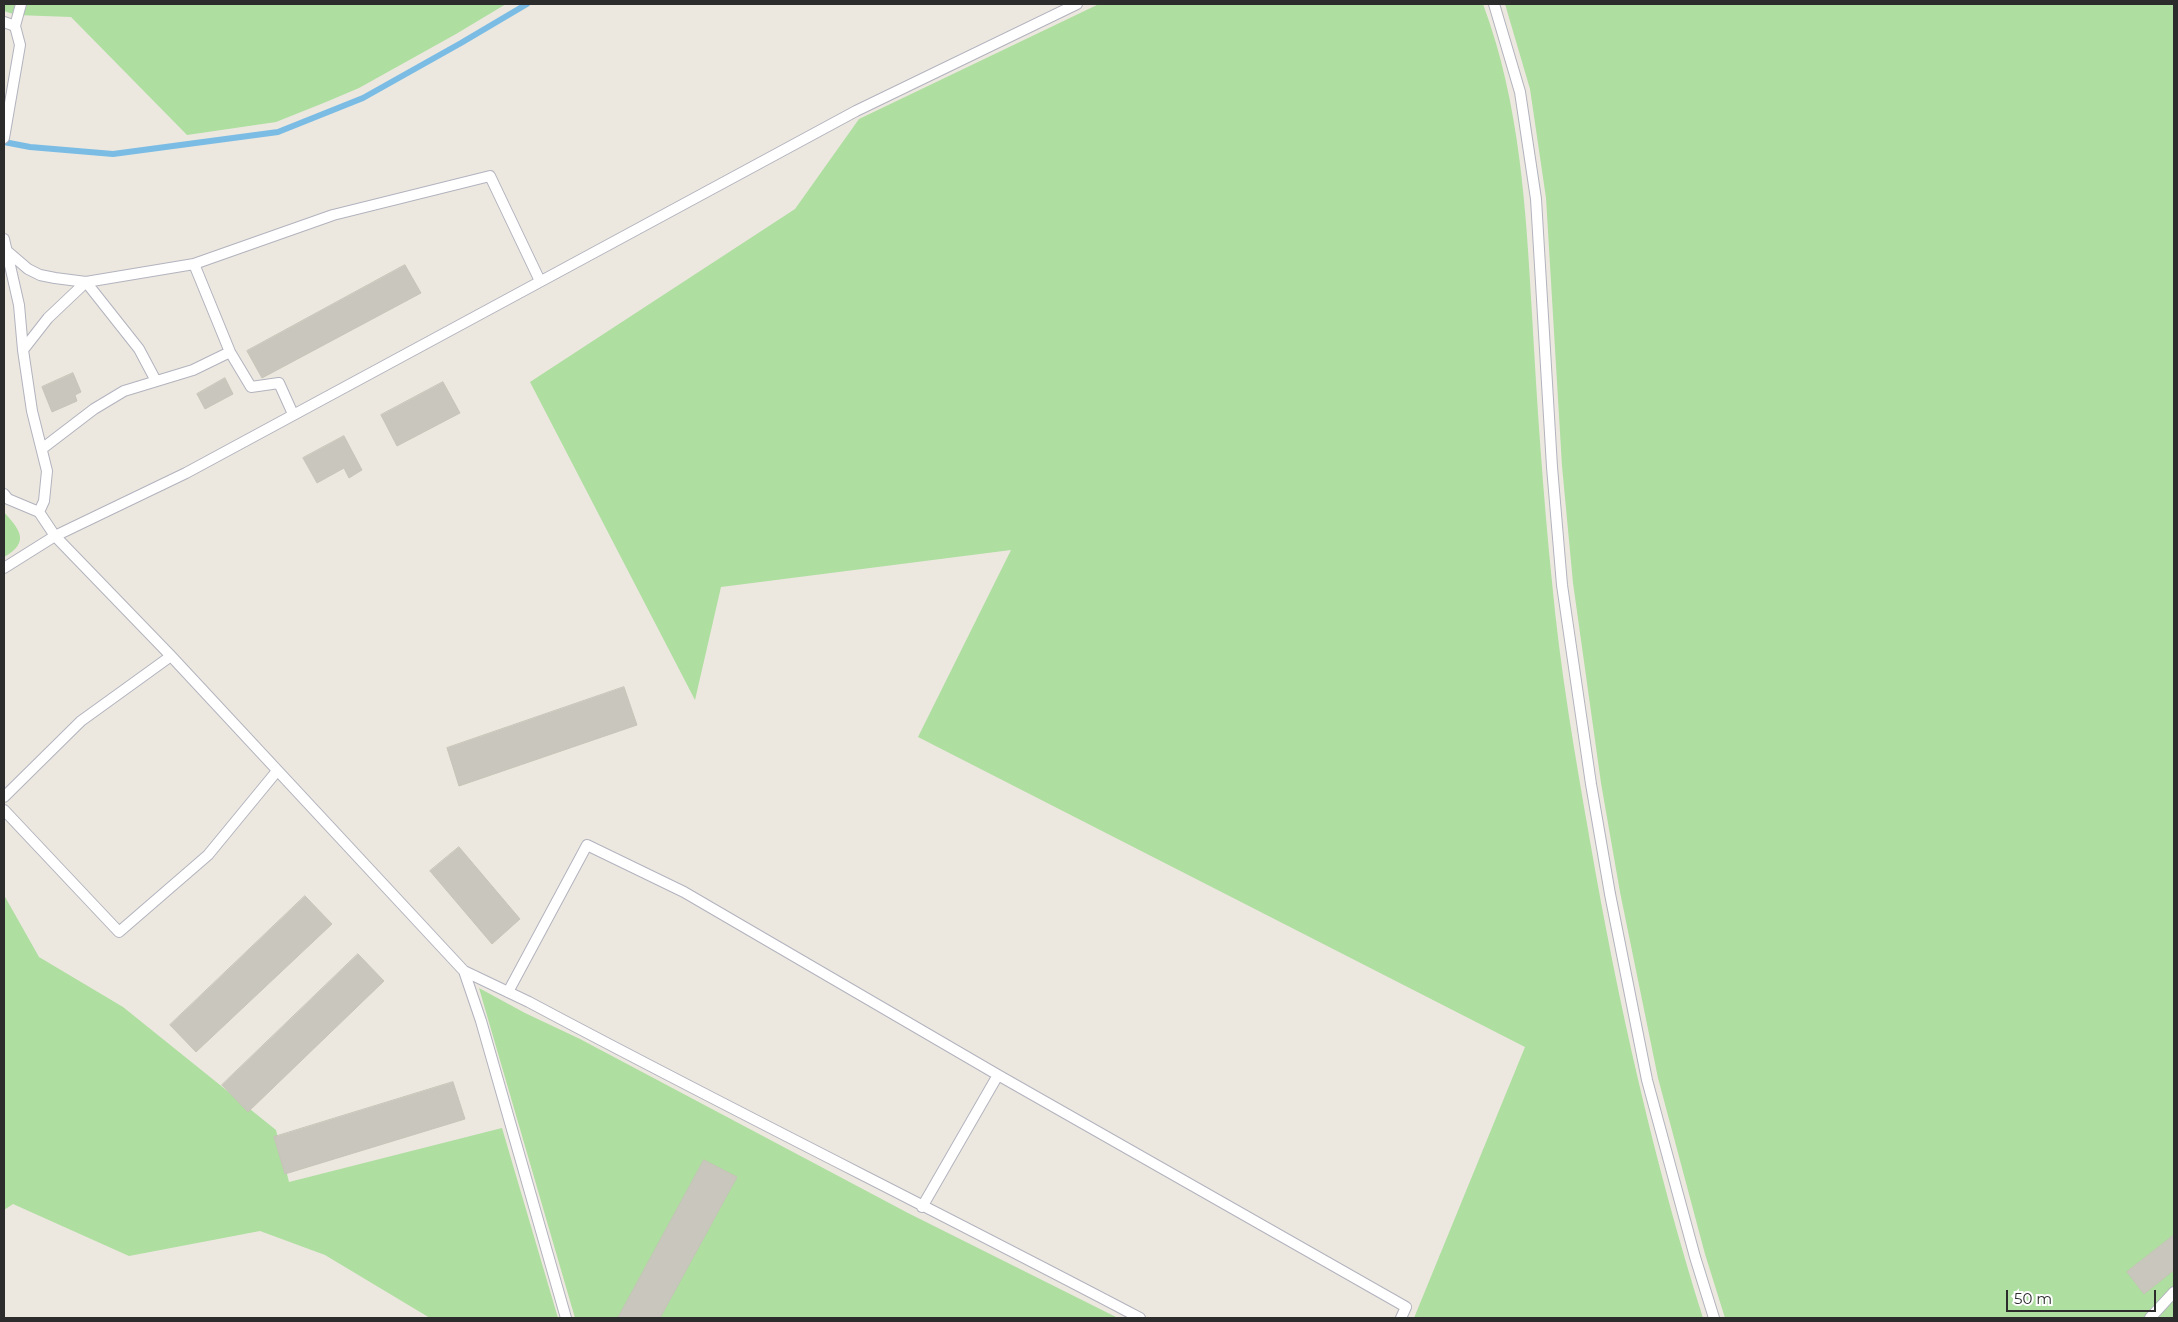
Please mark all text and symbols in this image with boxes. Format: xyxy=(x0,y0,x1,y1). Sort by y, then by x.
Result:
scale bar xyxy=(2008,1280,2158,1312)
text: 50 m xyxy=(2014,1289,2052,1308)

